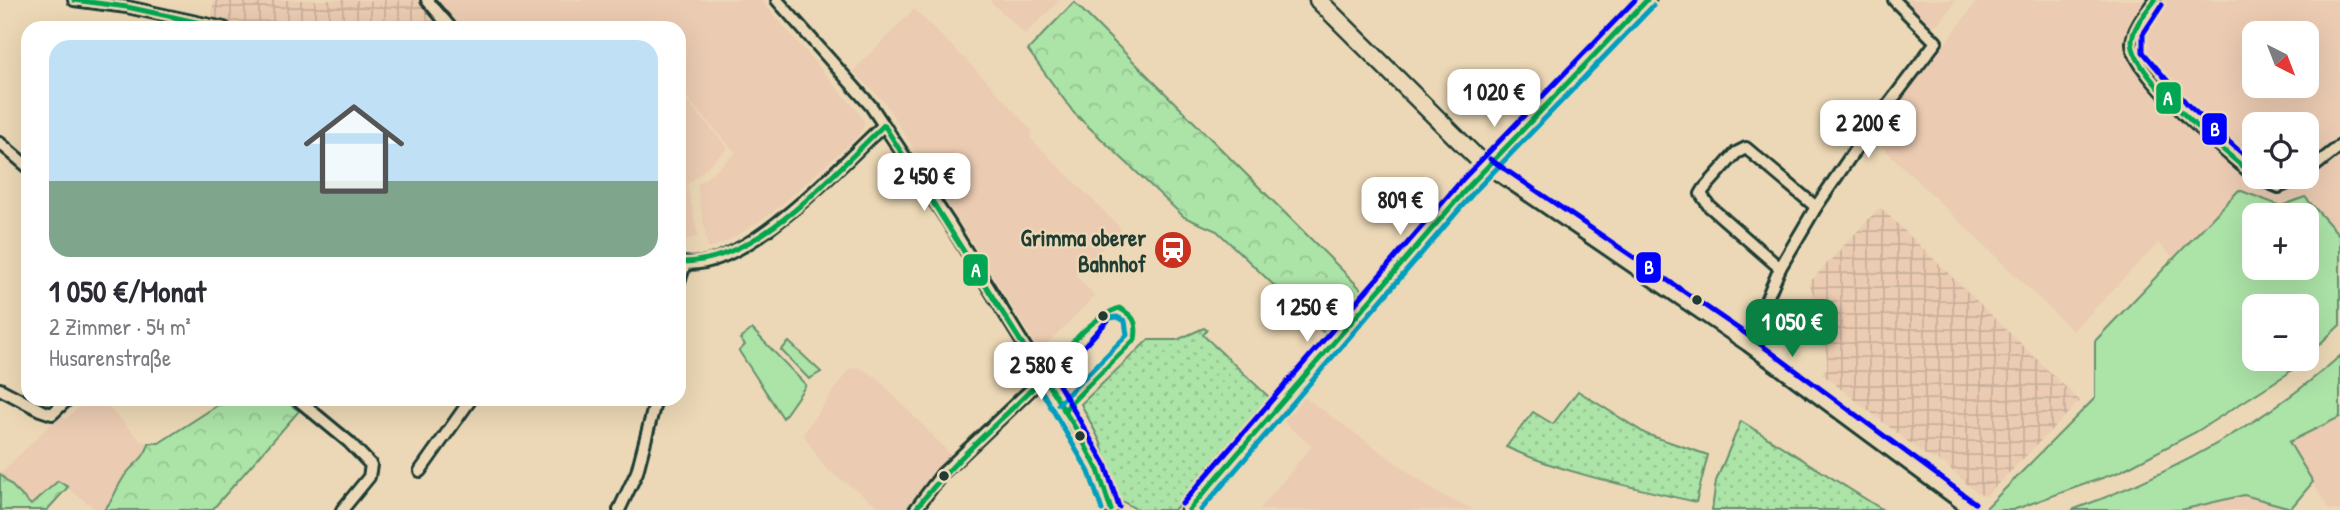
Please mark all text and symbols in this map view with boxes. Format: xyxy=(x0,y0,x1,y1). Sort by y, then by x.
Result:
north arrow xyxy=(2242,21,2319,98)
map controls xyxy=(2242,21,2319,371)
pin: 1 020 € xyxy=(1429,69,1559,129)
text: 1 020 € xyxy=(1463,76,1525,107)
line badge: A xyxy=(2155,81,2182,115)
text: A xyxy=(2163,85,2173,111)
icon: home xyxy=(291,86,417,212)
pin: 2 200 € xyxy=(1803,100,1933,160)
text: 2 200 € xyxy=(1836,107,1900,138)
line badge: B xyxy=(2201,112,2228,146)
button: locate xyxy=(2242,112,2319,189)
text: B xyxy=(2210,116,2220,142)
pin: 2 450 € xyxy=(859,154,989,213)
text: 2 450 € xyxy=(893,160,955,191)
pin: 809 € xyxy=(1351,177,1449,237)
text: 809 € xyxy=(1377,184,1423,215)
button: + xyxy=(2242,203,2319,280)
place label: Grimma oberer Bahnhof xyxy=(1021,222,1147,279)
station icon: Grimma oberer Bahnhof xyxy=(1152,229,1194,271)
line badge: B xyxy=(1635,251,1662,284)
line badge: A xyxy=(962,253,989,287)
text: B xyxy=(1644,254,1654,280)
text: A xyxy=(971,257,981,283)
text: 1 050 €/Monat xyxy=(49,271,206,311)
pin: 1 250 € xyxy=(1242,284,1372,344)
text: 1 250 € xyxy=(1277,291,1337,322)
unlabelled marker xyxy=(1690,293,1704,307)
button: − xyxy=(2242,294,2319,371)
pin: 1 050 € xyxy=(1727,300,1857,359)
text: 1 050 € xyxy=(1762,306,1822,337)
unlabelled marker xyxy=(1096,309,1110,323)
text: 2 Zimmer · 54 m² xyxy=(49,311,191,342)
text: Husarenstraße xyxy=(49,342,171,373)
pin: 2 580 € xyxy=(976,342,1106,402)
text: 2 580 € xyxy=(1010,349,1072,380)
unlabelled marker xyxy=(1073,429,1087,443)
unlabelled marker xyxy=(937,469,951,483)

